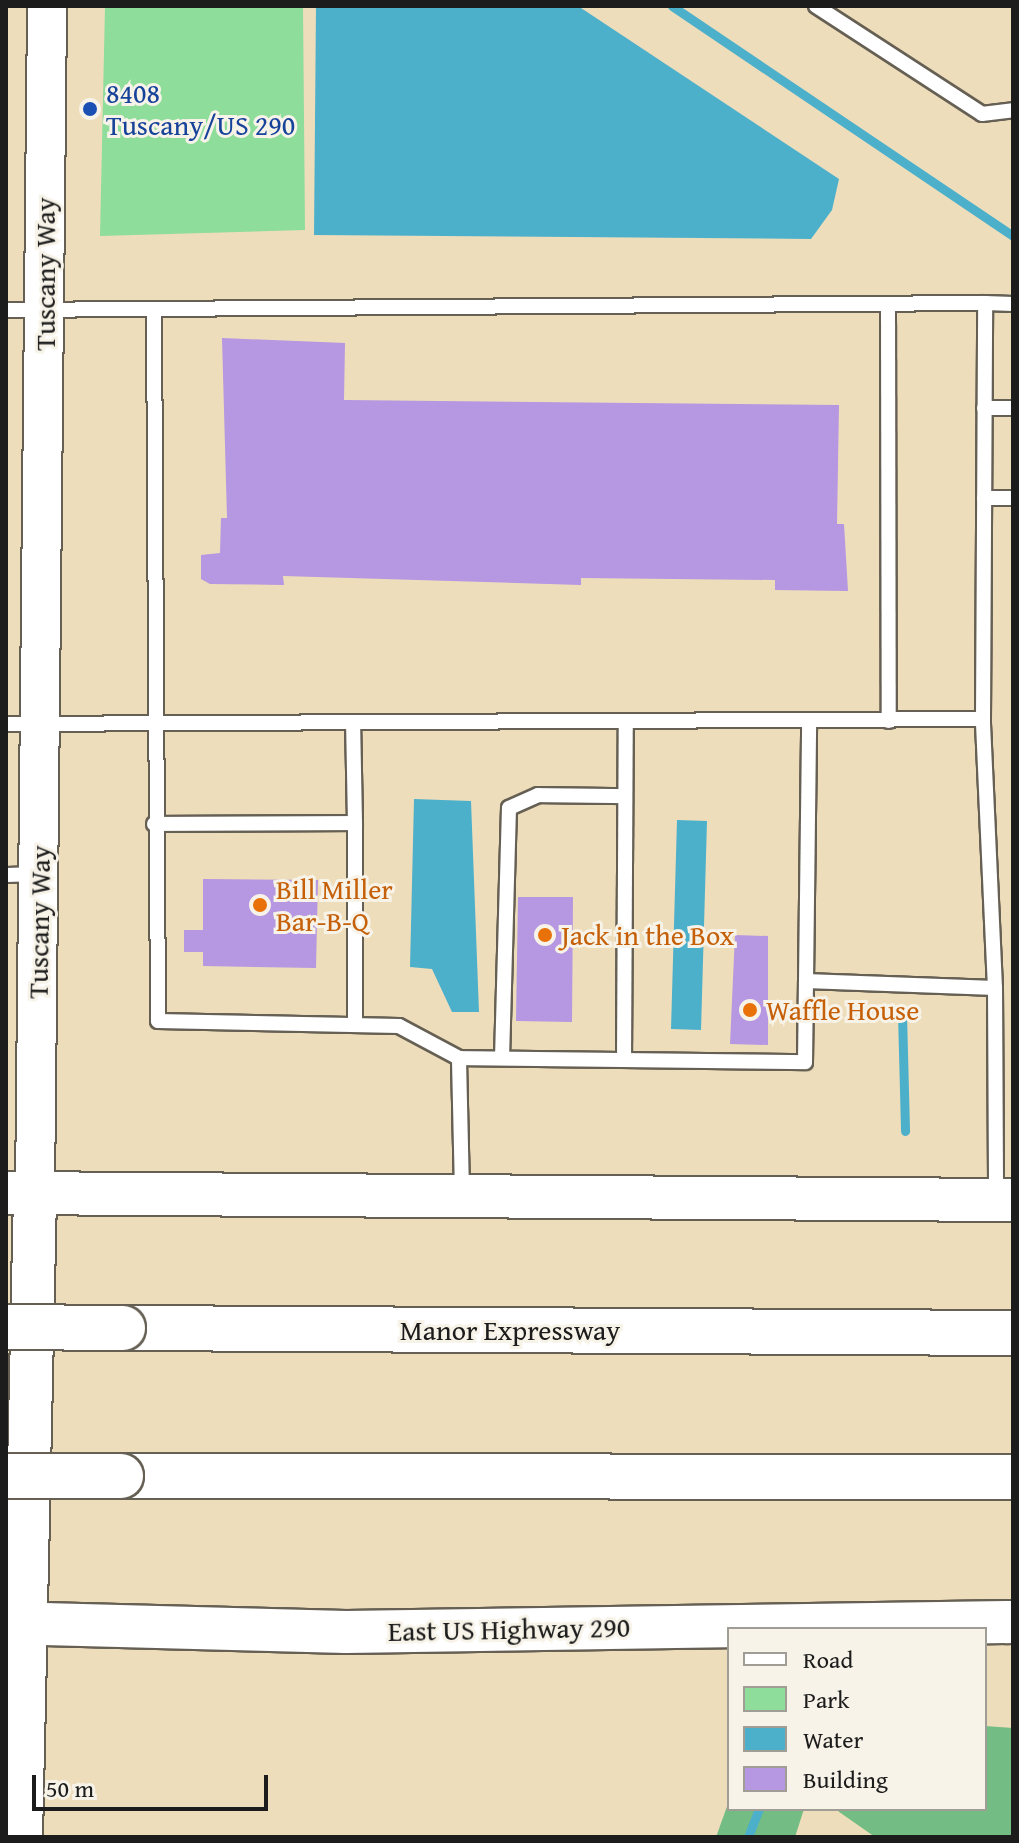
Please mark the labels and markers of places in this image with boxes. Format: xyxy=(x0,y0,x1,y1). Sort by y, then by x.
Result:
place label: 8408 Tuscany/US 290 xyxy=(106,76,295,142)
marker: 8408 Tuscany/US 290 xyxy=(81,100,99,118)
place label: Bill Miller Bar-B-Q xyxy=(276,872,393,938)
marker: Bill Miller Bar-B-Q xyxy=(251,896,269,914)
place label: Jack in the Box xyxy=(561,918,734,952)
marker: Jack in the Box xyxy=(536,926,554,944)
place label: Waffle House xyxy=(766,993,919,1027)
marker: Waffle House xyxy=(741,1001,759,1019)

